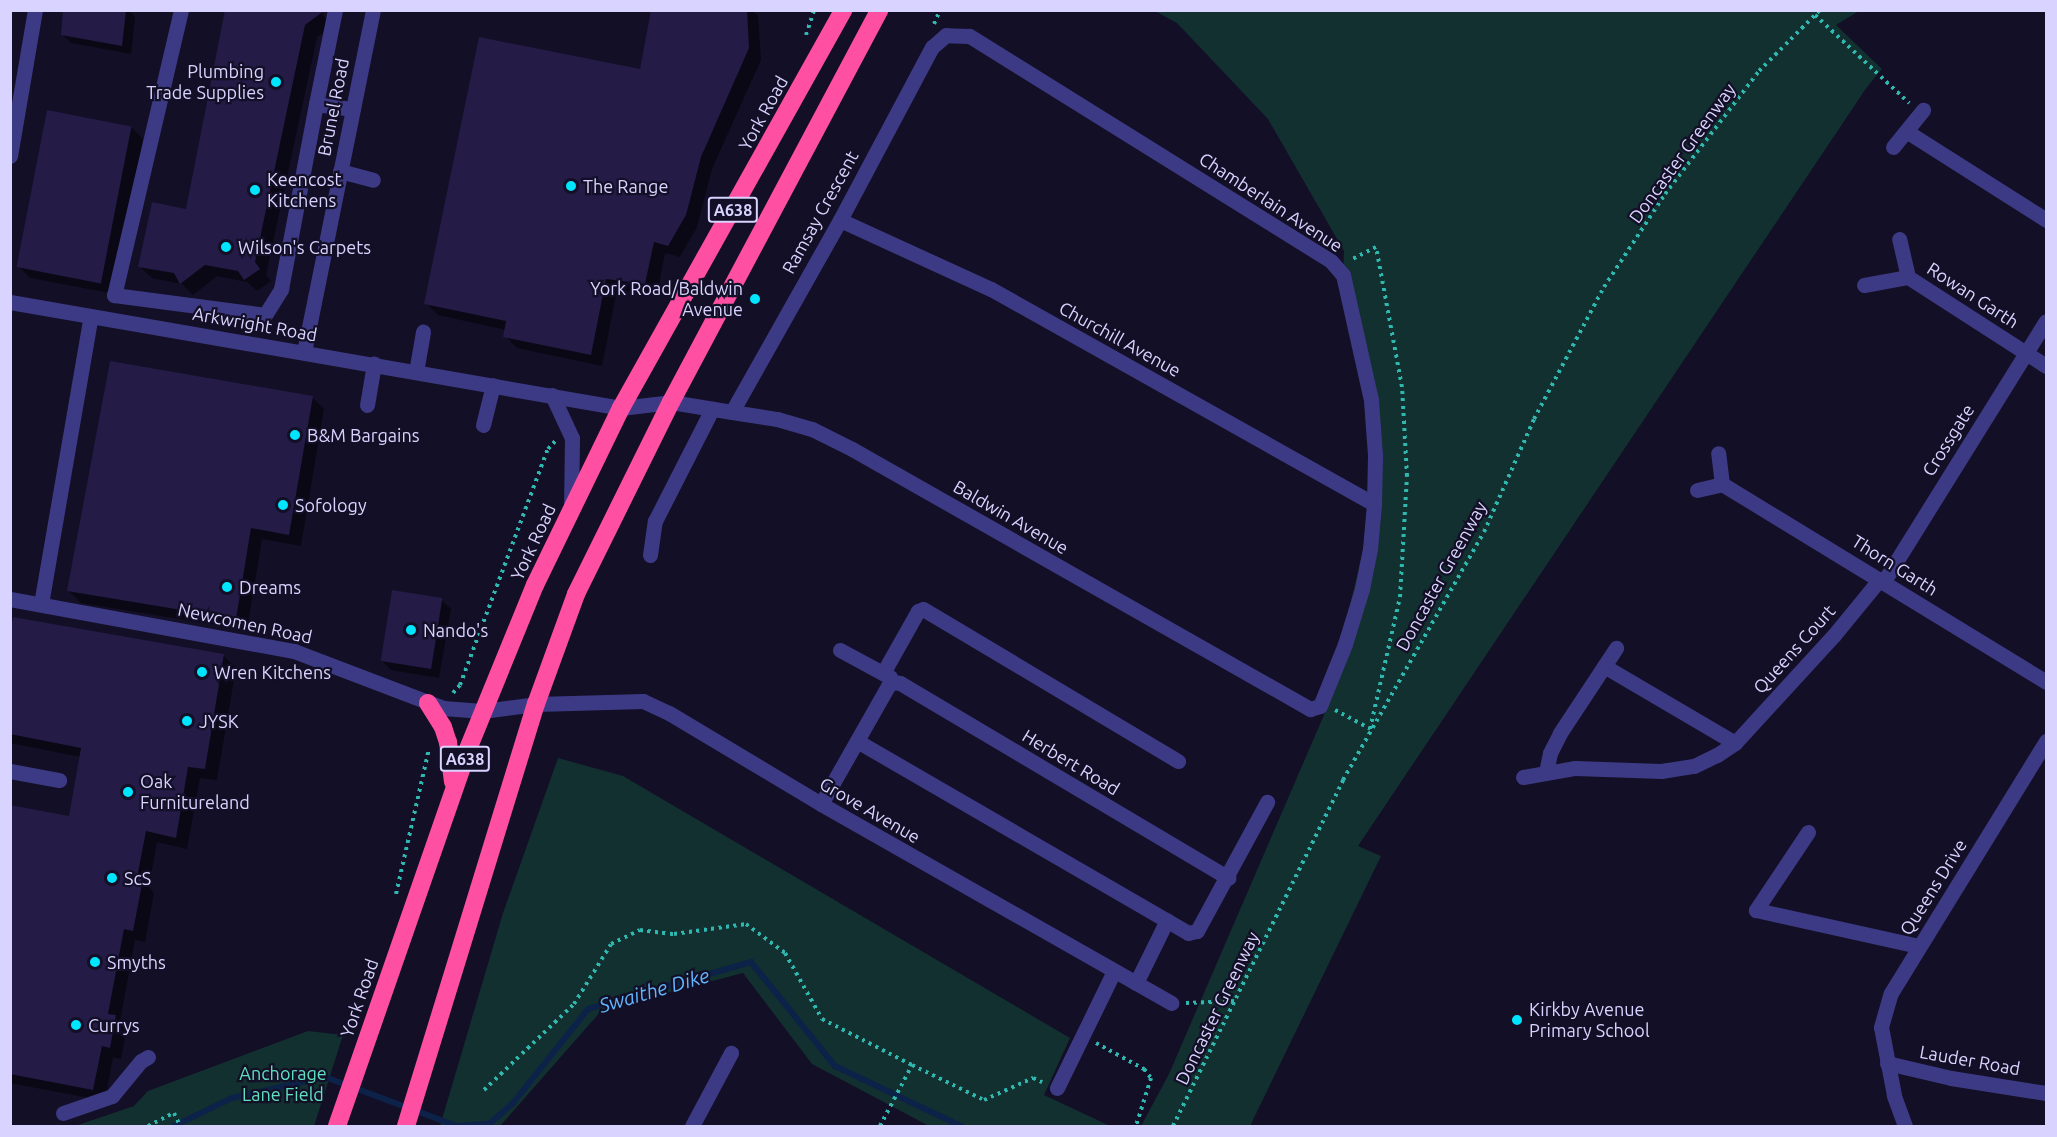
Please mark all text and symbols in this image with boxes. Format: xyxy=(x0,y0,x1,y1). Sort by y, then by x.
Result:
street label: Brunel Road xyxy=(313,56,353,158)
place label: Plumbing Trade Supplies xyxy=(146,61,264,104)
street label: York Road xyxy=(734,72,792,154)
marker: Plumbing Trade Supplies xyxy=(269,75,283,89)
street label: Doncaster Greenway xyxy=(1624,79,1740,227)
street label: Ramsay Crescent xyxy=(777,147,863,277)
street label: Chamberlain Avenue xyxy=(1195,148,1347,256)
place label: Keencost Kitchens xyxy=(267,169,342,212)
place label: The Range xyxy=(583,175,668,197)
marker: The Range xyxy=(564,179,578,193)
marker: Keencost Kitchens xyxy=(248,183,262,197)
road number: A638 xyxy=(708,197,758,223)
place label: Wilson's Carpets xyxy=(238,236,371,258)
marker: Wilson's Carpets xyxy=(219,240,233,254)
street label: Rowan Garth xyxy=(1923,257,2023,333)
place label: York Road/Baldwin Avenue xyxy=(590,278,743,320)
marker: York Road/Baldwin Avenue xyxy=(748,292,762,306)
street label: Churchill Avenue xyxy=(1055,297,1185,381)
street label: Arkwright Road xyxy=(191,302,319,346)
street label: Crossgate xyxy=(1917,400,1979,480)
place label: B&M Bargains xyxy=(307,424,420,446)
marker: B&M Bargains xyxy=(288,428,302,442)
street label: Baldwin Avenue xyxy=(950,475,1072,559)
place label: Sofology xyxy=(295,494,367,516)
street label: Doncaster Greenway xyxy=(1391,497,1491,655)
marker: Sofology xyxy=(276,498,290,512)
street label: York Road xyxy=(506,500,560,584)
street label: Thorn Garth xyxy=(1848,530,1942,600)
place label: Dreams xyxy=(239,576,301,598)
marker: Dreams xyxy=(220,580,234,594)
street label: Newcomen Road xyxy=(176,598,314,648)
street label: Queens Court xyxy=(1748,600,1840,698)
place label: Nando's xyxy=(423,619,488,641)
marker: Nando's xyxy=(404,623,418,637)
place label: Wren Kitchens xyxy=(214,661,331,683)
marker: Wren Kitchens xyxy=(195,665,209,679)
place label: JYSK xyxy=(199,710,239,732)
marker: JYSK xyxy=(180,714,194,728)
street label: Herbert Road xyxy=(1019,725,1123,799)
road number: A638 xyxy=(440,746,490,772)
place label: Oak Furnitureland xyxy=(140,771,250,814)
street label: Grove Avenue xyxy=(816,772,924,848)
marker: Oak Furnitureland xyxy=(121,785,135,799)
street label: Queens Drive xyxy=(1895,835,1971,939)
place label: ScS xyxy=(124,867,151,889)
marker: ScS xyxy=(105,871,119,885)
street label: Doncaster Greenway xyxy=(1171,928,1263,1088)
place label: Smyths xyxy=(107,951,166,973)
marker: Smyths xyxy=(88,955,102,969)
street label: York Road xyxy=(335,956,383,1040)
water label: Swaithe Dike xyxy=(596,963,712,1017)
place label: Kirkby Avenue Primary School xyxy=(1529,999,1650,1042)
marker: Kirkby Avenue Primary School xyxy=(1510,1013,1524,1027)
place label: Currys xyxy=(88,1014,140,1036)
marker: Currys xyxy=(69,1018,83,1032)
street label: Lauder Road xyxy=(1918,1041,2022,1079)
park label: Anchorage Lane Field xyxy=(239,1063,327,1106)

